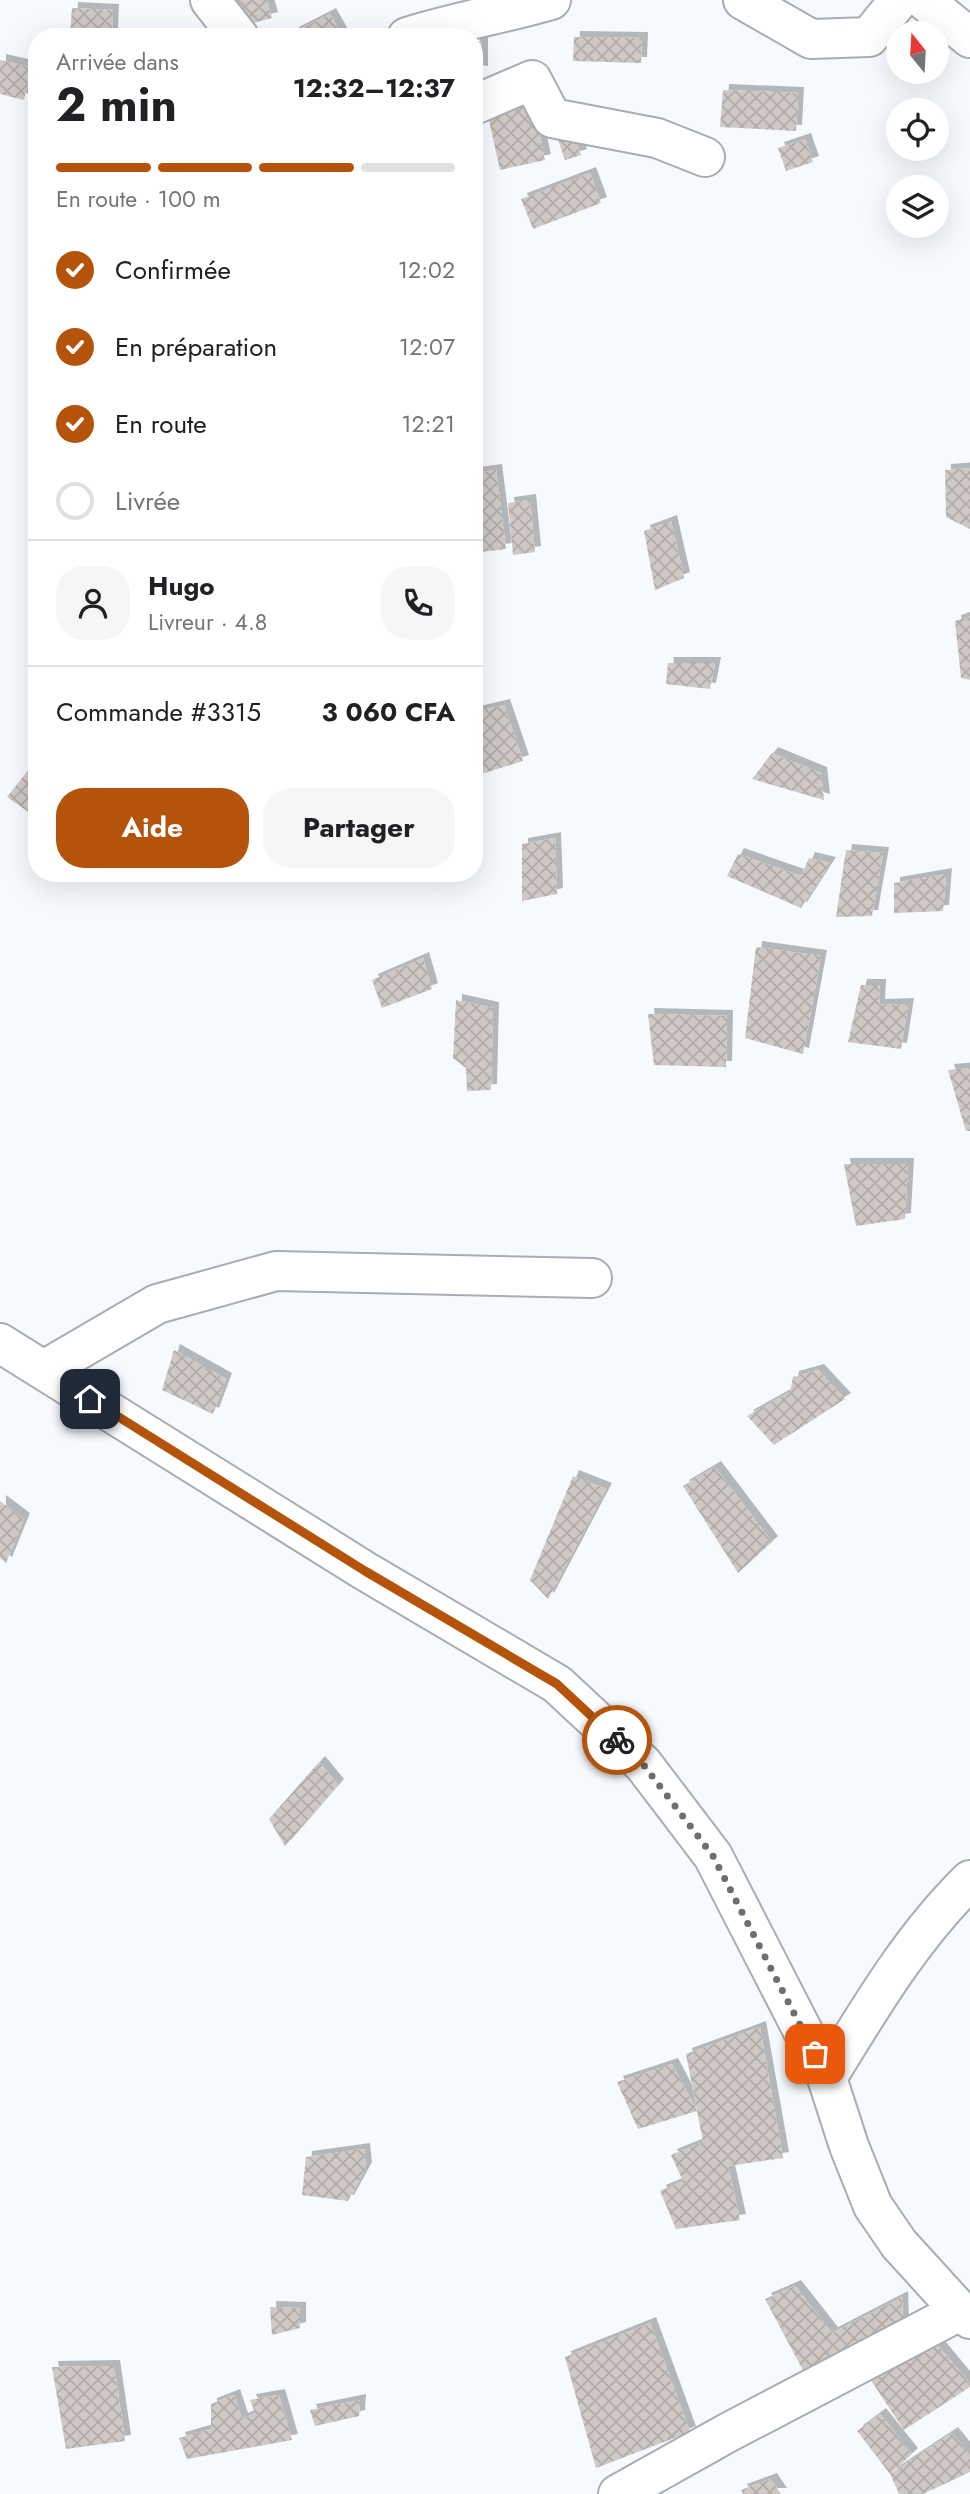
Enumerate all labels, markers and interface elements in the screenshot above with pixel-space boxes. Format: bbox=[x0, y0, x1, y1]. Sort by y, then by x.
north arrow bbox=[886, 21, 948, 84]
map controls bbox=[886, 21, 949, 238]
text: Arrivée dans bbox=[56, 45, 179, 79]
text: 12:32–12:37 bbox=[293, 69, 455, 107]
text: 2 min bbox=[56, 72, 177, 138]
button: locate bbox=[886, 98, 949, 161]
button: layers bbox=[886, 175, 949, 238]
text: En route · 100 m bbox=[56, 182, 221, 216]
icon: check bbox=[56, 251, 94, 289]
text: Confirmée bbox=[115, 251, 231, 289]
text: 12:02 bbox=[398, 253, 455, 287]
icon: check bbox=[56, 328, 94, 366]
text: En préparation bbox=[115, 328, 277, 366]
text: 12:07 bbox=[399, 330, 455, 364]
icon: check bbox=[56, 405, 94, 443]
text: En route bbox=[115, 405, 207, 443]
text: 12:21 bbox=[401, 407, 455, 441]
text: Livrée bbox=[115, 482, 180, 520]
button: person bbox=[56, 566, 130, 640]
button: phone bbox=[381, 566, 455, 640]
text: Hugo bbox=[148, 567, 215, 605]
text: Livreur · 4.8 bbox=[148, 605, 267, 639]
text: Commande #3315 bbox=[56, 693, 261, 731]
text: 3 060 CFA bbox=[322, 693, 455, 731]
button: Aide bbox=[56, 788, 249, 868]
button: Partager bbox=[263, 788, 455, 868]
pin bbox=[60, 1369, 120, 1429]
icon: home bbox=[71, 1380, 109, 1418]
courier bbox=[582, 1705, 652, 1775]
icon: bike bbox=[598, 1721, 636, 1759]
pin bbox=[785, 2024, 845, 2084]
icon: bag bbox=[796, 2035, 834, 2073]

